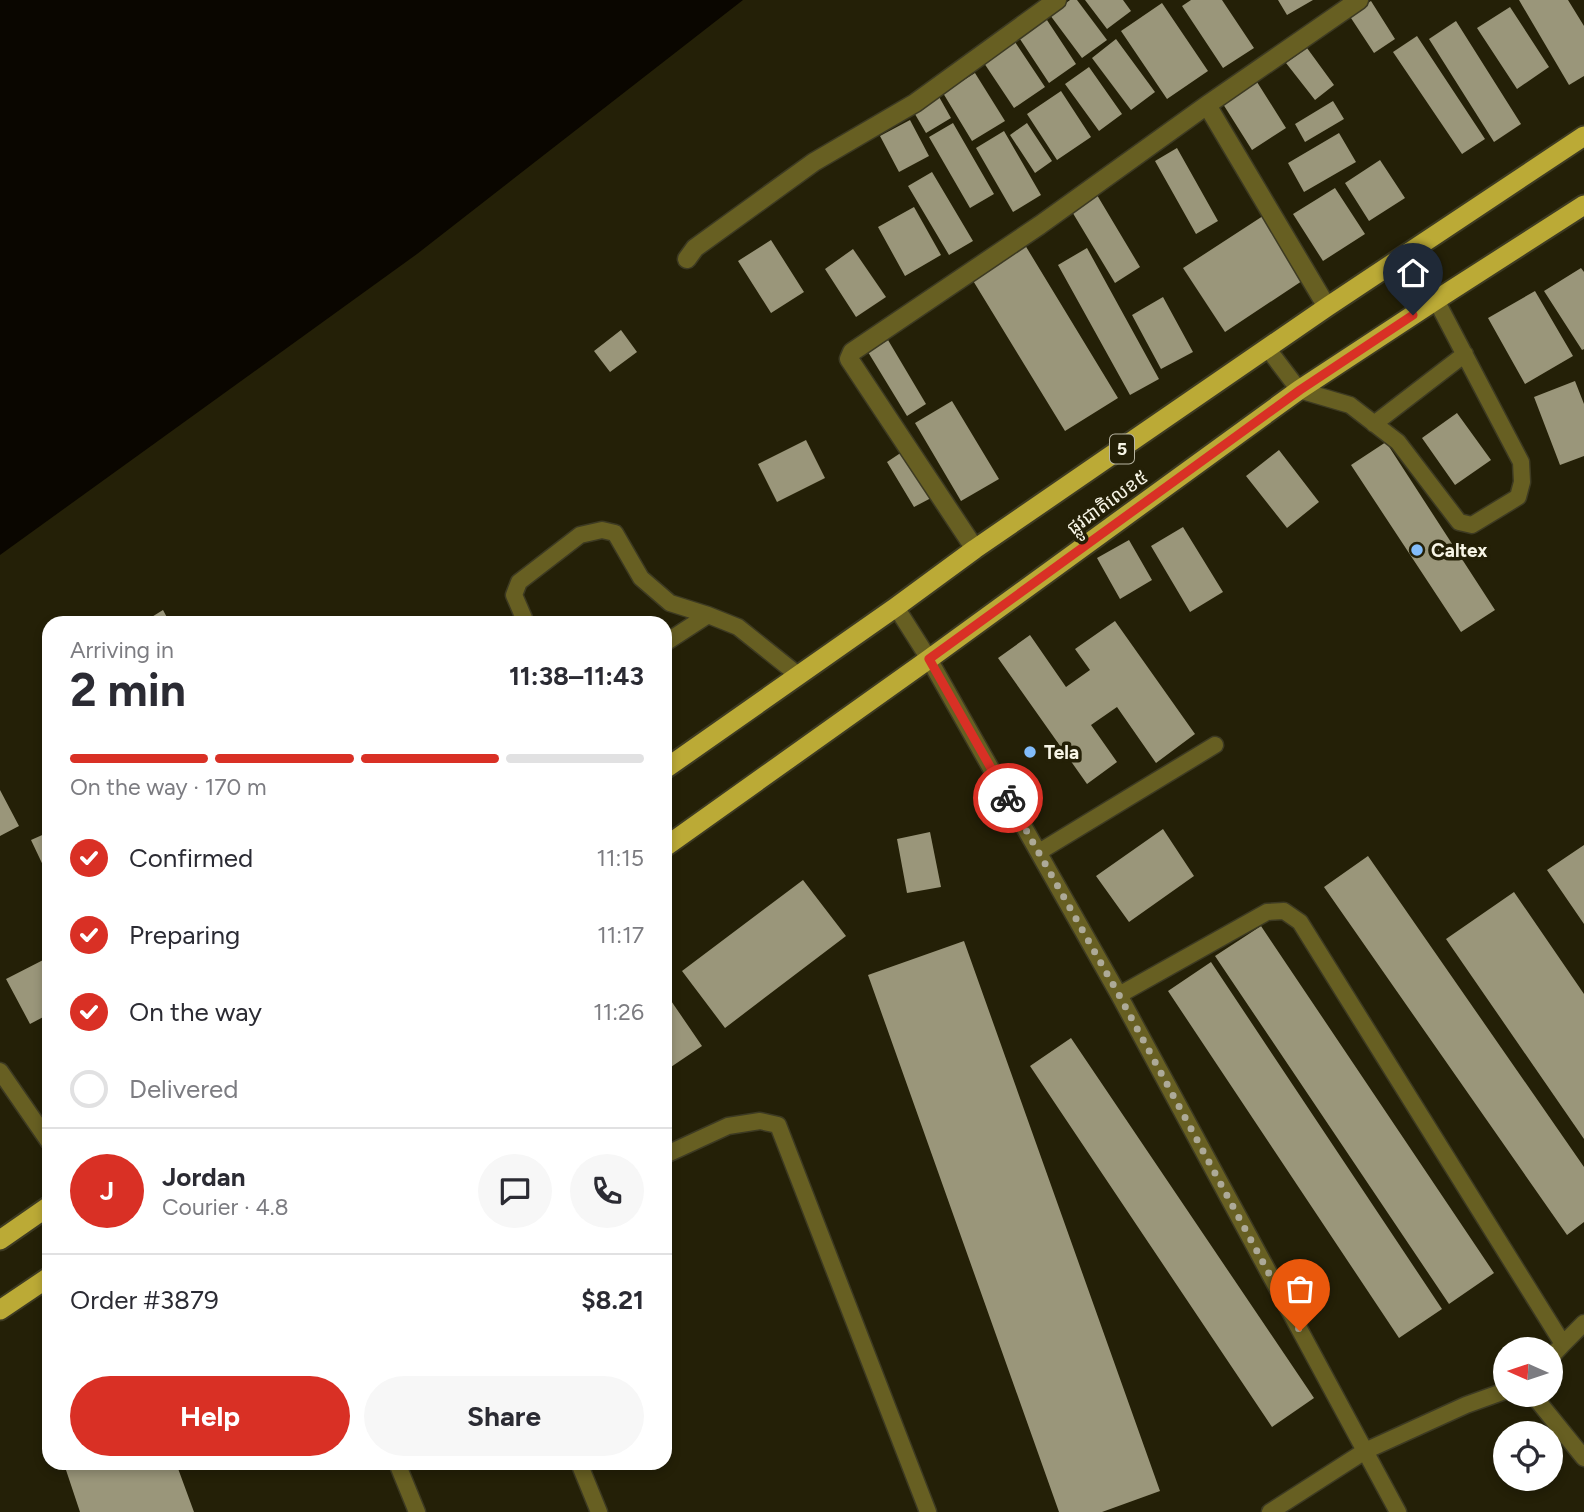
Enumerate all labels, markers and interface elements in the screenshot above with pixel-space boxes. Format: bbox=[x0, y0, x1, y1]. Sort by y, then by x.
pin bbox=[1383, 243, 1443, 315]
icon: home bbox=[1394, 254, 1432, 292]
road number: 5 bbox=[1110, 434, 1134, 463]
street label: ផ្លូវជាតិលេខ៥ bbox=[1062, 465, 1156, 544]
place label: Caltex bbox=[1431, 539, 1487, 562]
marker: Caltex bbox=[1409, 542, 1425, 558]
text: Arriving in bbox=[70, 636, 174, 664]
text: 11:38–11:43 bbox=[509, 660, 644, 692]
text: 2 min bbox=[70, 662, 186, 718]
place label: Tela bbox=[1044, 741, 1079, 764]
marker: Tela bbox=[1022, 744, 1038, 760]
courier bbox=[973, 763, 1043, 833]
text: On the way · 170 m bbox=[70, 773, 267, 801]
icon: bike bbox=[989, 779, 1027, 817]
icon: check bbox=[70, 839, 108, 877]
text: Confirmed bbox=[129, 842, 253, 874]
text: 11:15 bbox=[596, 844, 644, 872]
icon: check bbox=[70, 916, 108, 954]
text: Preparing bbox=[129, 919, 240, 951]
text: 11:17 bbox=[597, 921, 644, 949]
icon: check bbox=[70, 993, 108, 1031]
text: On the way bbox=[129, 996, 262, 1028]
text: 11:26 bbox=[593, 998, 644, 1026]
text: Delivered bbox=[129, 1073, 238, 1105]
button: chat bbox=[478, 1154, 552, 1228]
button: phone bbox=[570, 1154, 644, 1228]
text: Jordan bbox=[162, 1161, 245, 1193]
text: J bbox=[100, 1175, 114, 1207]
text: Courier · 4.8 bbox=[162, 1193, 289, 1221]
pin bbox=[1270, 1259, 1330, 1331]
icon: bag bbox=[1281, 1270, 1319, 1308]
text: Order #3879 bbox=[70, 1284, 219, 1316]
text: $8.21 bbox=[581, 1284, 644, 1316]
north arrow bbox=[1493, 1337, 1563, 1407]
map controls bbox=[1493, 1337, 1563, 1491]
button: Help bbox=[70, 1376, 350, 1456]
button: Share bbox=[364, 1376, 644, 1456]
button: locate bbox=[1493, 1421, 1563, 1491]

